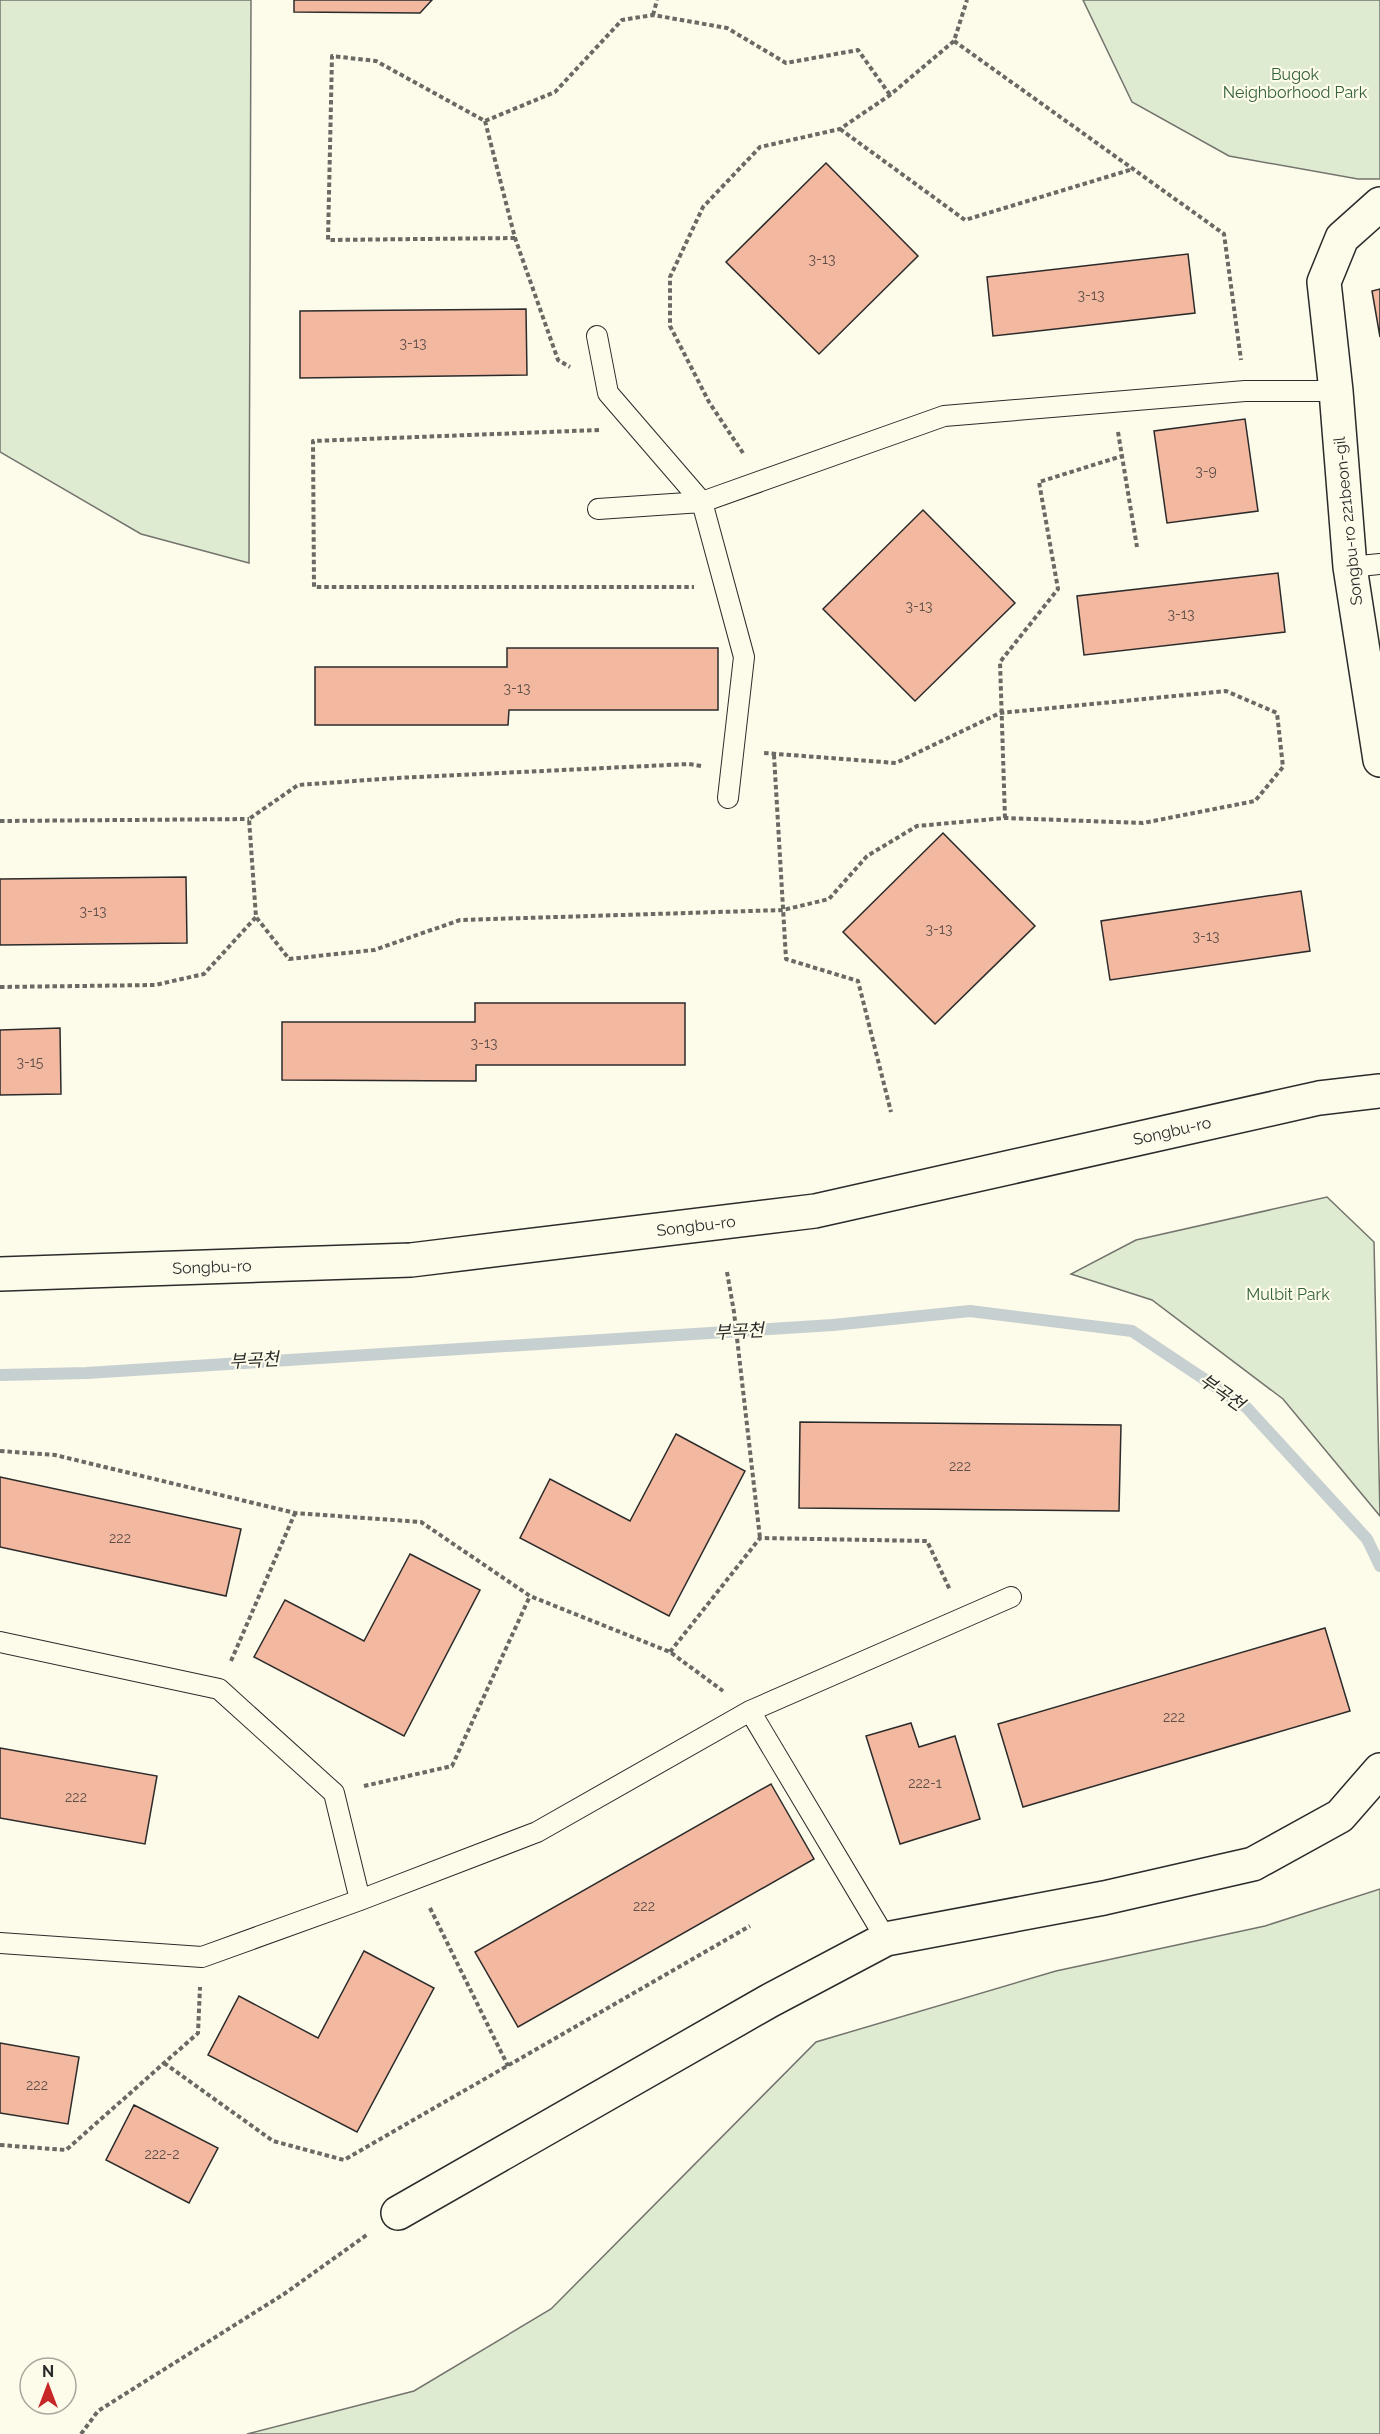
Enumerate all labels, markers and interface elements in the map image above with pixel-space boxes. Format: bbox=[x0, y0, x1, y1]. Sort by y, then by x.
park label: Bugok Neighborhood Park bbox=[1223, 65, 1368, 102]
house number: 3-13 bbox=[809, 251, 835, 267]
house number: 3-13 bbox=[1078, 287, 1104, 303]
house number: 3-13 bbox=[400, 335, 426, 351]
street label: Songbu-ro 221beon-gil bbox=[1330, 435, 1366, 606]
house number: 3-9 bbox=[1195, 463, 1217, 479]
house number: 3-13 bbox=[906, 598, 932, 614]
house number: 3-13 bbox=[1168, 606, 1194, 622]
house number: 3-13 bbox=[504, 680, 530, 696]
house number: 3-13 bbox=[80, 903, 106, 919]
house number: 3-13 bbox=[926, 921, 952, 937]
house number: 3-13 bbox=[1193, 928, 1219, 944]
house number: 3-13 bbox=[471, 1035, 497, 1051]
house number: 3-15 bbox=[17, 1054, 44, 1070]
street label: Songbu-ro bbox=[1131, 1113, 1213, 1149]
street label: Songbu-ro bbox=[655, 1212, 737, 1240]
street label: Songbu-ro bbox=[172, 1256, 252, 1278]
park label: Mulbit Park bbox=[1246, 1285, 1330, 1304]
water label: 부곡천 bbox=[714, 1319, 767, 1343]
water label: 부곡천 bbox=[229, 1348, 282, 1372]
water label: 부곡천 bbox=[1196, 1369, 1250, 1416]
house number: 222 bbox=[949, 1458, 971, 1474]
house number: 222 bbox=[109, 1530, 131, 1546]
house number: 222 bbox=[1163, 1709, 1185, 1725]
house number: 222-1 bbox=[908, 1775, 942, 1791]
house number: 222 bbox=[65, 1789, 87, 1805]
house number: 222 bbox=[633, 1898, 655, 1914]
house number: 222 bbox=[26, 2077, 48, 2093]
house number: 222-2 bbox=[144, 2146, 180, 2162]
north arrow bbox=[18, 2356, 78, 2416]
text: N bbox=[42, 2362, 54, 2381]

